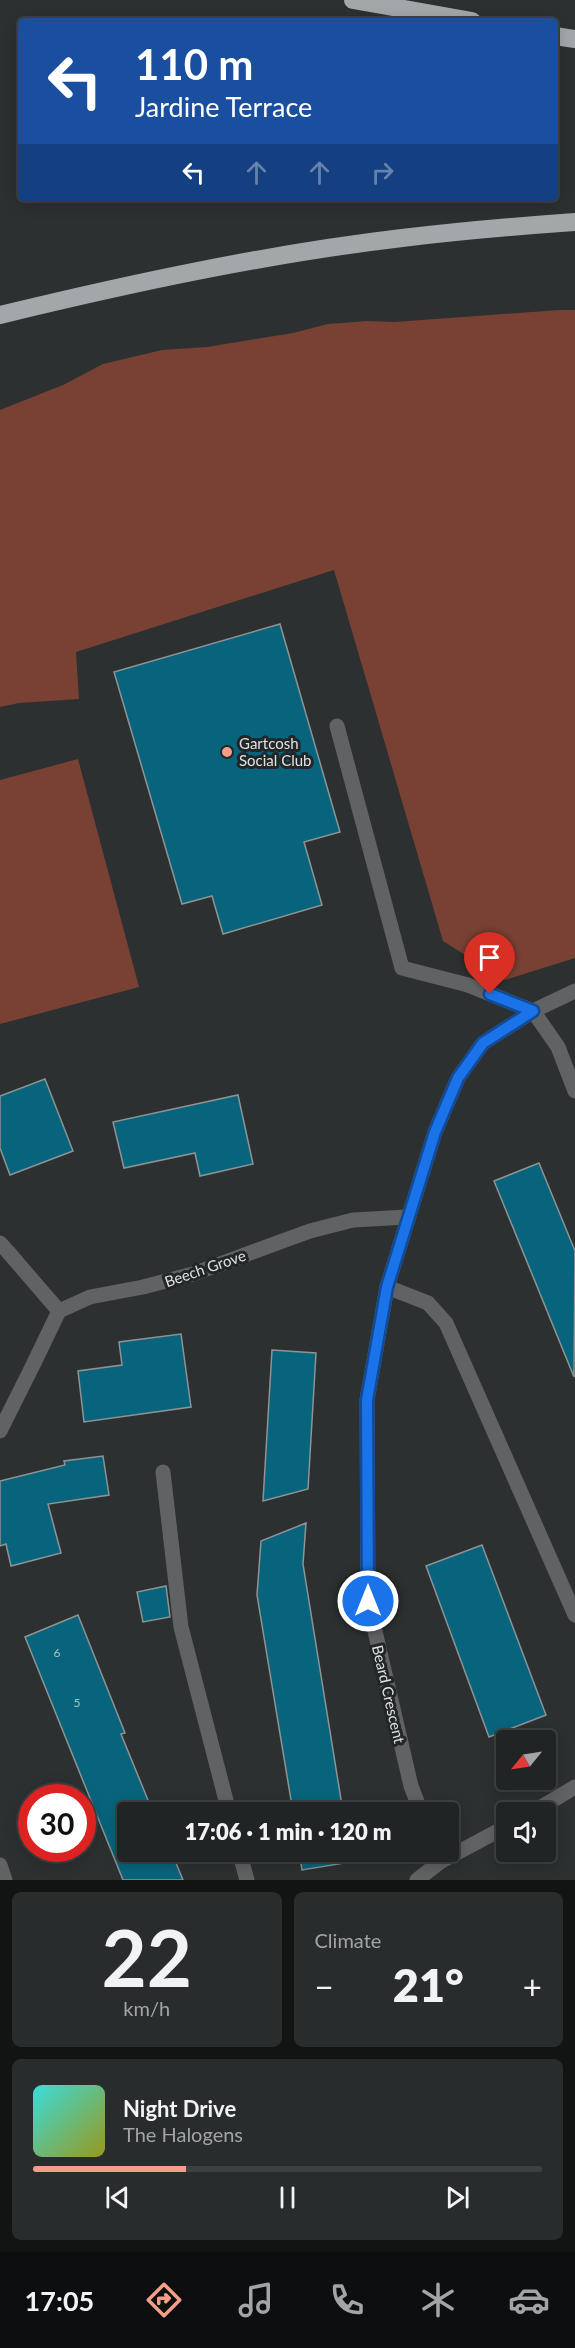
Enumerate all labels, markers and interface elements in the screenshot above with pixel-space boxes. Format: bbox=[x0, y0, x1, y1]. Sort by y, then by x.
text: 110 m bbox=[135, 39, 253, 89]
icon: left bbox=[36, 42, 114, 120]
text: Jardine Terrace bbox=[135, 90, 312, 123]
icon: left bbox=[177, 156, 210, 189]
icon: ahead bbox=[240, 156, 273, 189]
icon: ahead bbox=[303, 156, 336, 189]
icon: right bbox=[366, 156, 399, 189]
place label: Gartcosh Social Club bbox=[239, 734, 312, 769]
marker: Gartcosh Social Club bbox=[220, 745, 234, 759]
pin bbox=[464, 932, 515, 994]
icon: arrive bbox=[473, 941, 506, 974]
street label: Beech Grove bbox=[162, 1246, 248, 1290]
position arrow bbox=[336, 1569, 400, 1633]
street label: Beard Crescent bbox=[369, 1643, 409, 1746]
house number: 6 bbox=[54, 1645, 61, 1660]
house number: 5 bbox=[74, 1695, 81, 1710]
north arrow bbox=[496, 1730, 556, 1790]
map controls bbox=[496, 1730, 556, 1862]
speed limit sign: 30 bbox=[18, 1784, 96, 1862]
button: sound bbox=[496, 1802, 556, 1862]
text: 17:06 · 1 min · 120 m bbox=[185, 1818, 391, 1845]
text: 22 bbox=[102, 1910, 192, 2004]
text: Climate bbox=[315, 1928, 381, 1952]
text: 21° bbox=[393, 1958, 464, 2012]
text: − bbox=[315, 1966, 334, 2006]
text: + bbox=[523, 1966, 542, 2006]
text: km/h bbox=[123, 1996, 170, 2020]
text: Night Drive bbox=[123, 2095, 236, 2122]
text: The Halogens bbox=[123, 2122, 243, 2146]
icon: previous bbox=[101, 2181, 134, 2214]
icon: pause bbox=[271, 2181, 304, 2214]
icon: next bbox=[441, 2181, 474, 2214]
icon: directions bbox=[143, 2279, 185, 2321]
icon: music bbox=[235, 2279, 277, 2321]
icon: phone bbox=[326, 2279, 368, 2321]
icon: climate bbox=[417, 2279, 459, 2321]
icon: car bbox=[508, 2279, 550, 2321]
text: 17:05 bbox=[25, 2284, 94, 2317]

